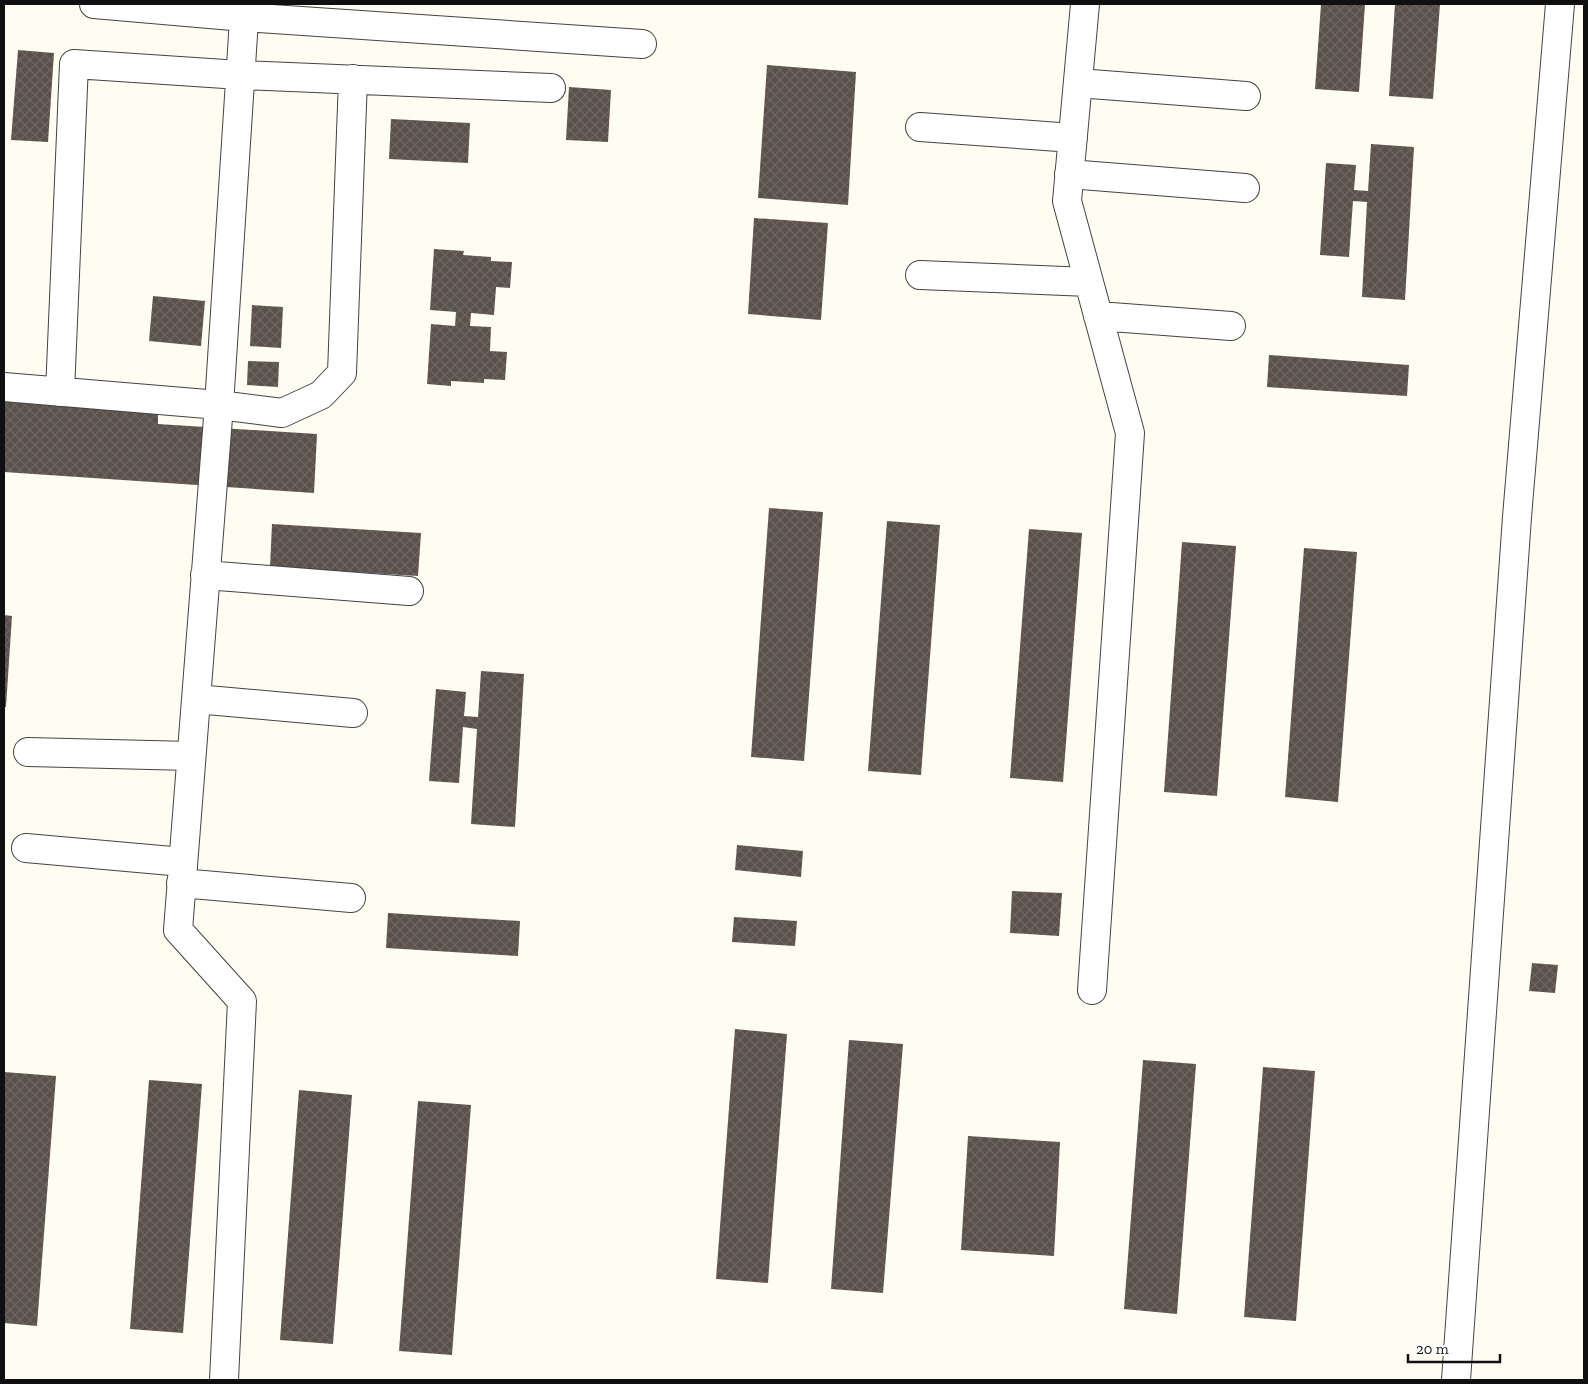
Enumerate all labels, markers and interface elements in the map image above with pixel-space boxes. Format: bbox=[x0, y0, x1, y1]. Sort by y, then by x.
scale bar bbox=[1408, 1332, 1500, 1364]
text: 20 m bbox=[1416, 1340, 1449, 1358]

